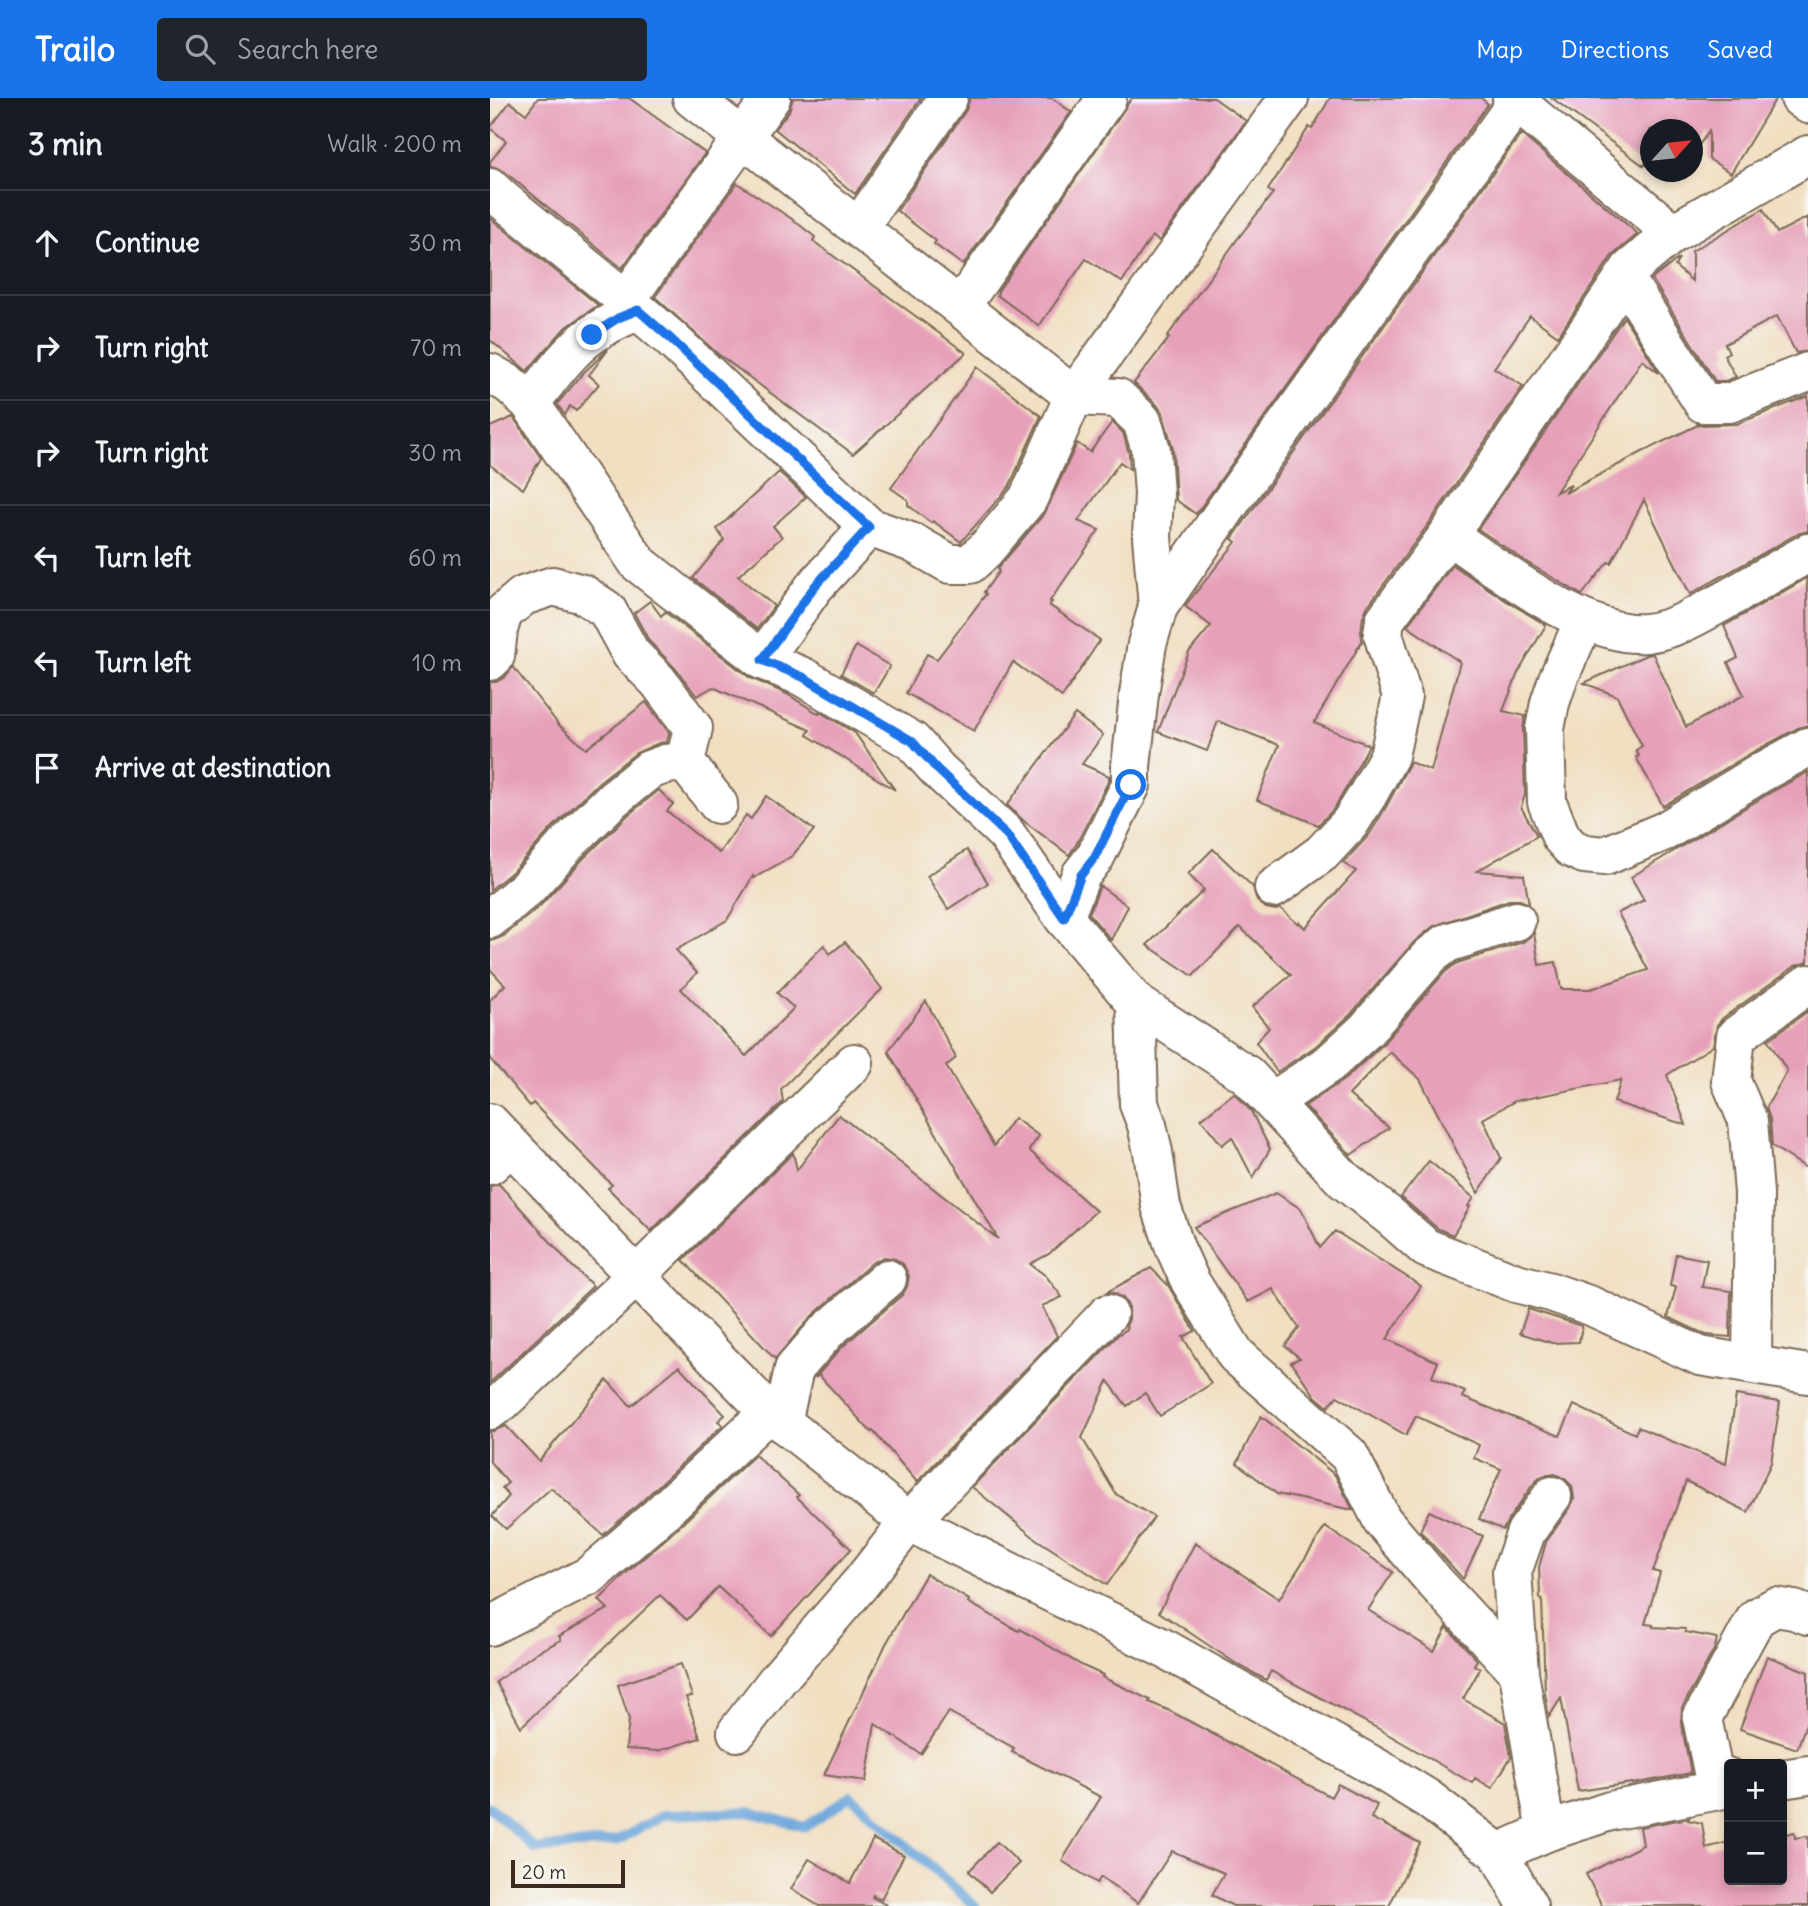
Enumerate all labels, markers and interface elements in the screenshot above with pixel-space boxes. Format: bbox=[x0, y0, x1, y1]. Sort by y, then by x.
search box bbox=[157, 18, 647, 81]
text: Trailo bbox=[35, 28, 115, 70]
icon: search bbox=[181, 30, 219, 68]
text: Search here bbox=[237, 33, 378, 66]
text: Map bbox=[1476, 34, 1523, 64]
text: Directions bbox=[1561, 34, 1669, 64]
text: Saved bbox=[1707, 34, 1773, 64]
north arrow bbox=[1640, 119, 1703, 182]
text: 3 min bbox=[28, 125, 103, 163]
text: Walk · 200 m bbox=[327, 129, 462, 158]
icon: ahead bbox=[28, 224, 66, 262]
text: Continue bbox=[95, 226, 200, 259]
text: 30 m bbox=[408, 228, 462, 257]
route end bbox=[576, 319, 607, 350]
icon: right bbox=[28, 329, 66, 367]
text: Turn right bbox=[95, 331, 208, 364]
text: 70 m bbox=[410, 333, 462, 362]
icon: right bbox=[28, 434, 66, 472]
text: Turn right bbox=[95, 436, 208, 469]
text: 30 m bbox=[408, 438, 462, 467]
icon: left bbox=[28, 539, 66, 577]
text: Turn left bbox=[95, 541, 191, 574]
text: 60 m bbox=[408, 543, 462, 572]
icon: left bbox=[28, 644, 66, 682]
text: Turn left bbox=[95, 646, 191, 679]
text: 10 m bbox=[412, 648, 462, 677]
icon: arrive bbox=[28, 749, 66, 787]
text: Arrive at destination bbox=[95, 751, 331, 784]
route start bbox=[1115, 769, 1146, 800]
map controls bbox=[1724, 1759, 1787, 1885]
button: + bbox=[1724, 1759, 1787, 1822]
button: − bbox=[1724, 1822, 1787, 1885]
scale bar bbox=[511, 1857, 625, 1889]
text: 20 m bbox=[522, 1860, 566, 1884]

